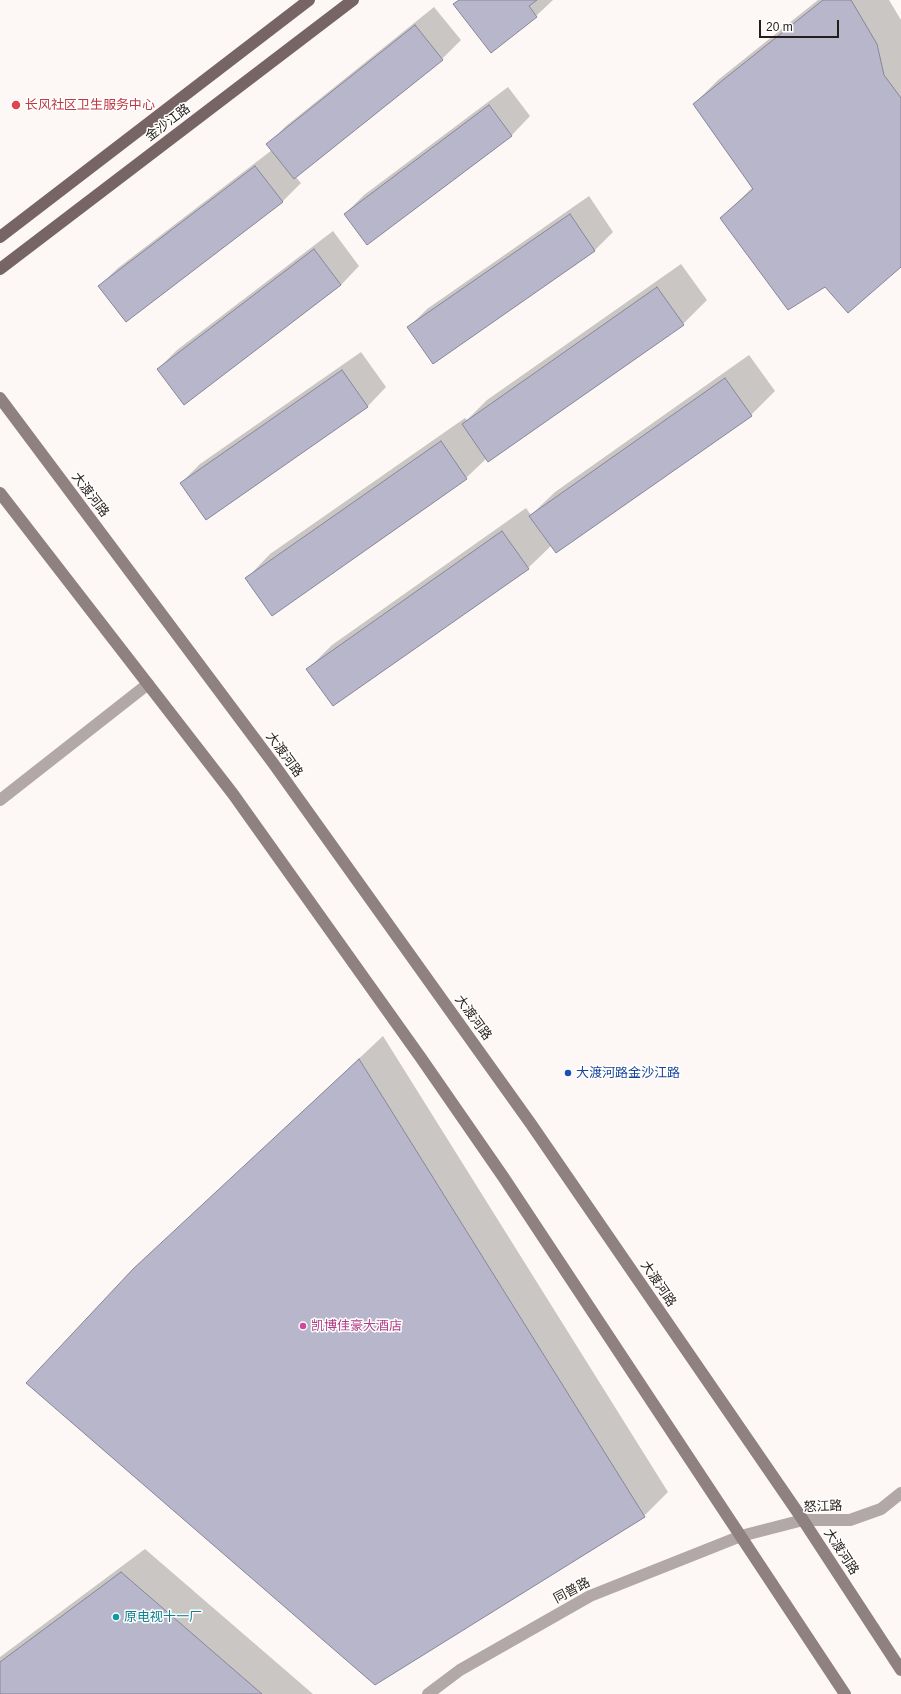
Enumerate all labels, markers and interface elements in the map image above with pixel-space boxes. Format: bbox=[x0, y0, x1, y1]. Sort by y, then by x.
scale bar bbox=[761, 12, 841, 38]
text: 20 m bbox=[766, 20, 793, 34]
place label: 长风社区卫生服务中心 bbox=[25, 97, 155, 113]
marker: 长风社区卫生服务中心 bbox=[10, 99, 22, 111]
street label: 金沙江路 bbox=[143, 101, 193, 145]
street label: 大渡河路 bbox=[68, 470, 112, 520]
street label: 大渡河路 bbox=[262, 729, 306, 781]
street label: 大渡河路 bbox=[451, 992, 495, 1044]
place label: 大渡河路金沙江路 bbox=[576, 1065, 680, 1081]
marker: 大渡河路金沙江路 bbox=[563, 1068, 573, 1078]
street label: 大渡河路 bbox=[637, 1258, 679, 1310]
place label: 凯博佳豪大酒店 bbox=[311, 1318, 402, 1334]
marker: 凯博佳豪大酒店 bbox=[298, 1321, 308, 1331]
street label: 怒江路 bbox=[803, 1499, 843, 1515]
street label: 大渡河路 bbox=[820, 1526, 862, 1578]
street label: 同普路 bbox=[551, 1575, 593, 1607]
place label: 原电视十一厂 bbox=[124, 1609, 202, 1625]
marker: 原电视十一厂 bbox=[111, 1612, 121, 1622]

